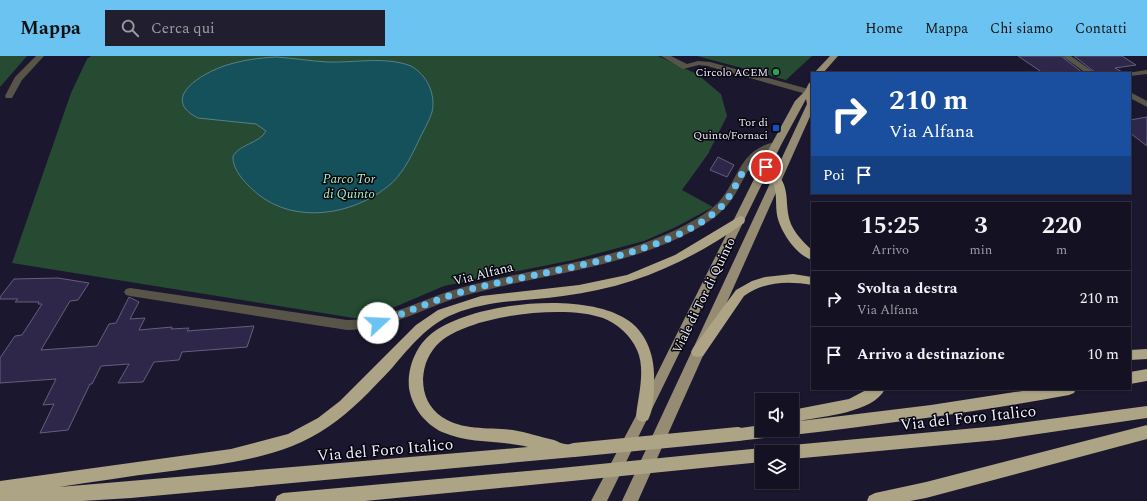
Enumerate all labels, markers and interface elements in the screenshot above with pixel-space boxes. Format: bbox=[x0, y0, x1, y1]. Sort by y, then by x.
search box bbox=[105, 10, 385, 46]
text: Mappa bbox=[20, 14, 81, 43]
icon: search bbox=[119, 17, 141, 39]
text: Cerca qui bbox=[151, 17, 215, 40]
text: Home bbox=[865, 18, 903, 39]
text: Mappa bbox=[925, 18, 968, 39]
text: Chi siamo bbox=[990, 18, 1053, 39]
text: Contatti bbox=[1075, 18, 1127, 39]
place label: Circolo ACEM bbox=[695, 64, 768, 81]
marker: Circolo ACEM bbox=[771, 67, 781, 77]
text: 210 m bbox=[889, 79, 968, 122]
icon: right bbox=[823, 88, 875, 140]
place label: Tor di Quinto/Fornaci bbox=[693, 114, 768, 144]
text: Via Alfana bbox=[889, 118, 974, 145]
marker: Tor di Quinto/Fornaci bbox=[771, 123, 781, 133]
pin bbox=[749, 150, 783, 184]
icon: arrive bbox=[755, 156, 777, 178]
text: Poi bbox=[823, 164, 845, 187]
icon: arrive bbox=[853, 164, 875, 186]
park label: Parco Tor di Quinto bbox=[323, 169, 376, 204]
text: 15:25 bbox=[860, 208, 920, 244]
text: 3 bbox=[974, 208, 988, 244]
text: 220 bbox=[1041, 208, 1082, 244]
street label: Viale di Tor di Quinto bbox=[667, 234, 741, 357]
text: Arrivo bbox=[872, 240, 909, 260]
text: min bbox=[970, 240, 992, 260]
text: m bbox=[1056, 240, 1067, 260]
street label: Via Alfana bbox=[451, 257, 516, 291]
text: Svolta a destra bbox=[857, 277, 958, 300]
text: 210 m bbox=[1080, 287, 1119, 310]
icon: right bbox=[823, 288, 845, 310]
text: Via Alfana bbox=[857, 300, 918, 320]
position arrow bbox=[357, 302, 399, 344]
text: Arrivo a destinazione bbox=[857, 343, 1005, 366]
text: 10 m bbox=[1087, 343, 1119, 366]
icon: arrive bbox=[823, 344, 845, 366]
map controls bbox=[755, 393, 799, 489]
button: sound bbox=[755, 393, 799, 437]
street label: Via del Foro Italico bbox=[899, 399, 1037, 437]
street label: Via del Foro Italico bbox=[316, 432, 454, 468]
button: layers bbox=[755, 445, 799, 489]

